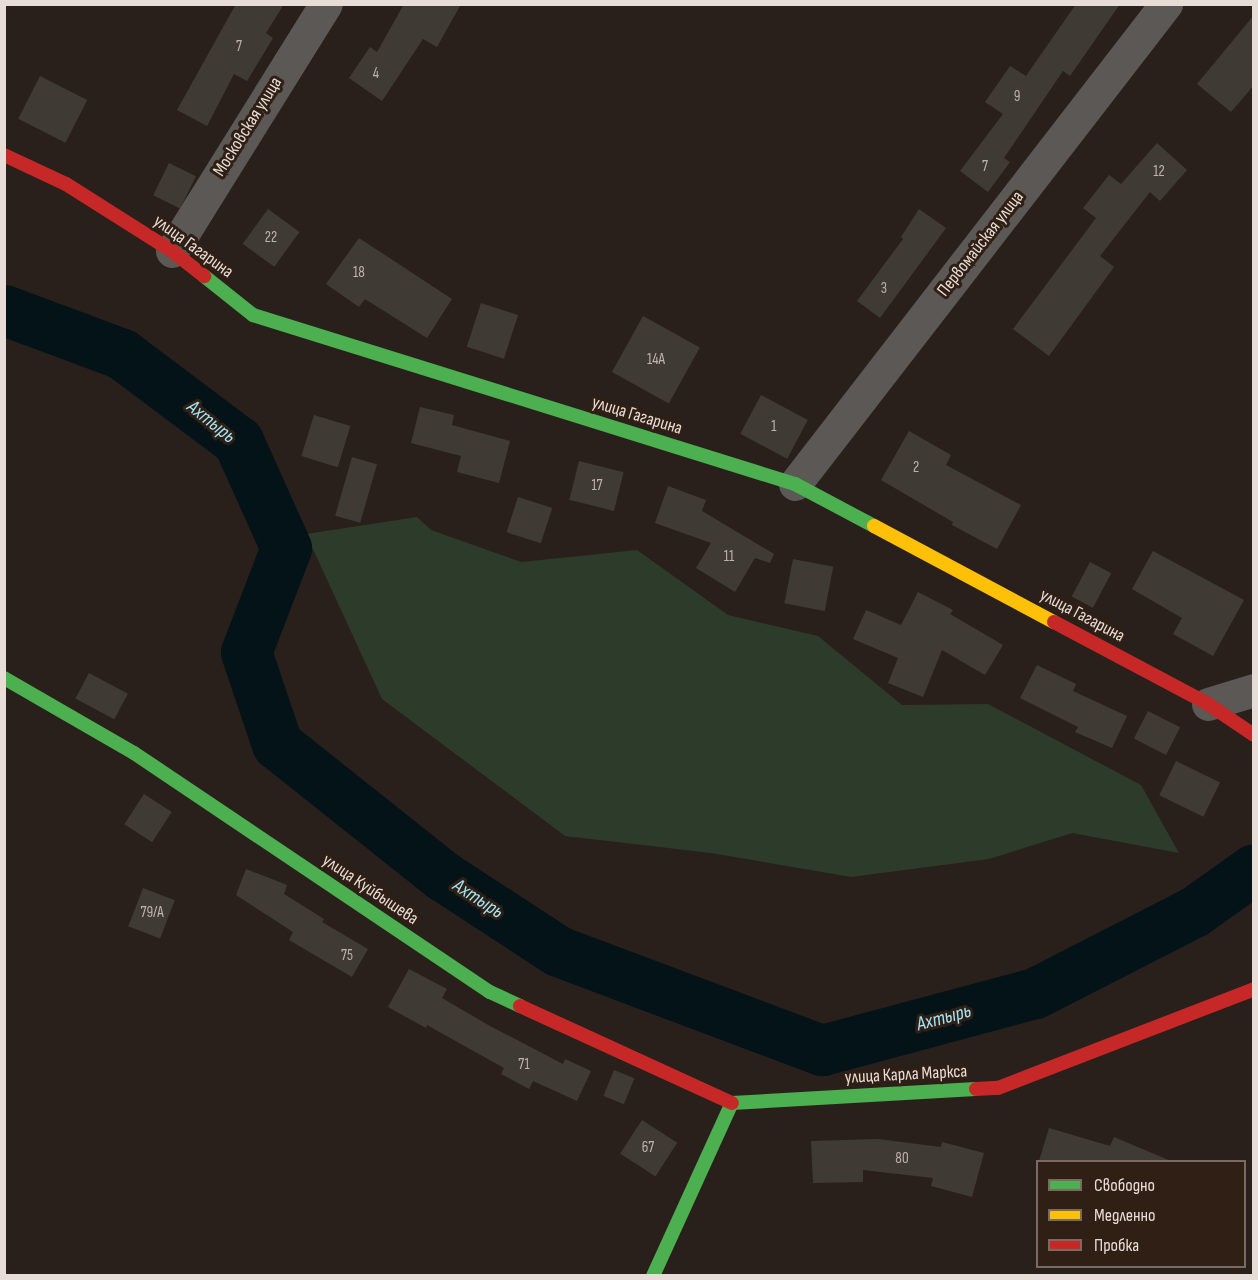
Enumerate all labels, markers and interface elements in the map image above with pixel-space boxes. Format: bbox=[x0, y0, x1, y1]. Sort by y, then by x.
house number: 7 bbox=[236, 38, 242, 56]
house number: 4 bbox=[373, 65, 379, 83]
street label: Московская улица bbox=[209, 73, 287, 181]
house number: 9 bbox=[1014, 88, 1020, 106]
house number: 7 bbox=[982, 158, 988, 176]
house number: 12 bbox=[1153, 163, 1165, 181]
street label: Первомайская улица bbox=[933, 187, 1029, 301]
street label: улица Гагарина bbox=[149, 211, 237, 283]
house number: 22 bbox=[265, 229, 277, 247]
house number: 18 bbox=[353, 264, 365, 282]
house number: 3 bbox=[881, 280, 887, 298]
house number: 14А bbox=[647, 351, 665, 369]
street label: улица Гагарина bbox=[589, 392, 685, 440]
water label: Ахтырь bbox=[182, 395, 240, 449]
house number: 1 bbox=[771, 418, 777, 436]
house number: 2 bbox=[913, 459, 919, 477]
house number: 17 bbox=[591, 477, 603, 495]
house number: 11 bbox=[724, 548, 734, 566]
street label: улица Гагарина bbox=[1036, 585, 1128, 647]
street label: улица Куйбышева bbox=[318, 850, 422, 930]
water label: Ахтырь bbox=[448, 874, 508, 924]
house number: 79/А bbox=[140, 904, 164, 922]
house number: 75 bbox=[341, 947, 353, 965]
water label: Ахтырь bbox=[914, 999, 974, 1037]
house number: 71 bbox=[518, 1056, 530, 1074]
street label: улица Карла Маркса bbox=[844, 1061, 968, 1089]
house number: 67 bbox=[642, 1139, 654, 1157]
house number: 80 bbox=[895, 1150, 909, 1168]
legend bbox=[1036, 1160, 1246, 1268]
text: Свободно bbox=[1094, 1175, 1155, 1196]
text: Медленно bbox=[1094, 1205, 1156, 1226]
text: Пробка bbox=[1094, 1235, 1139, 1256]

